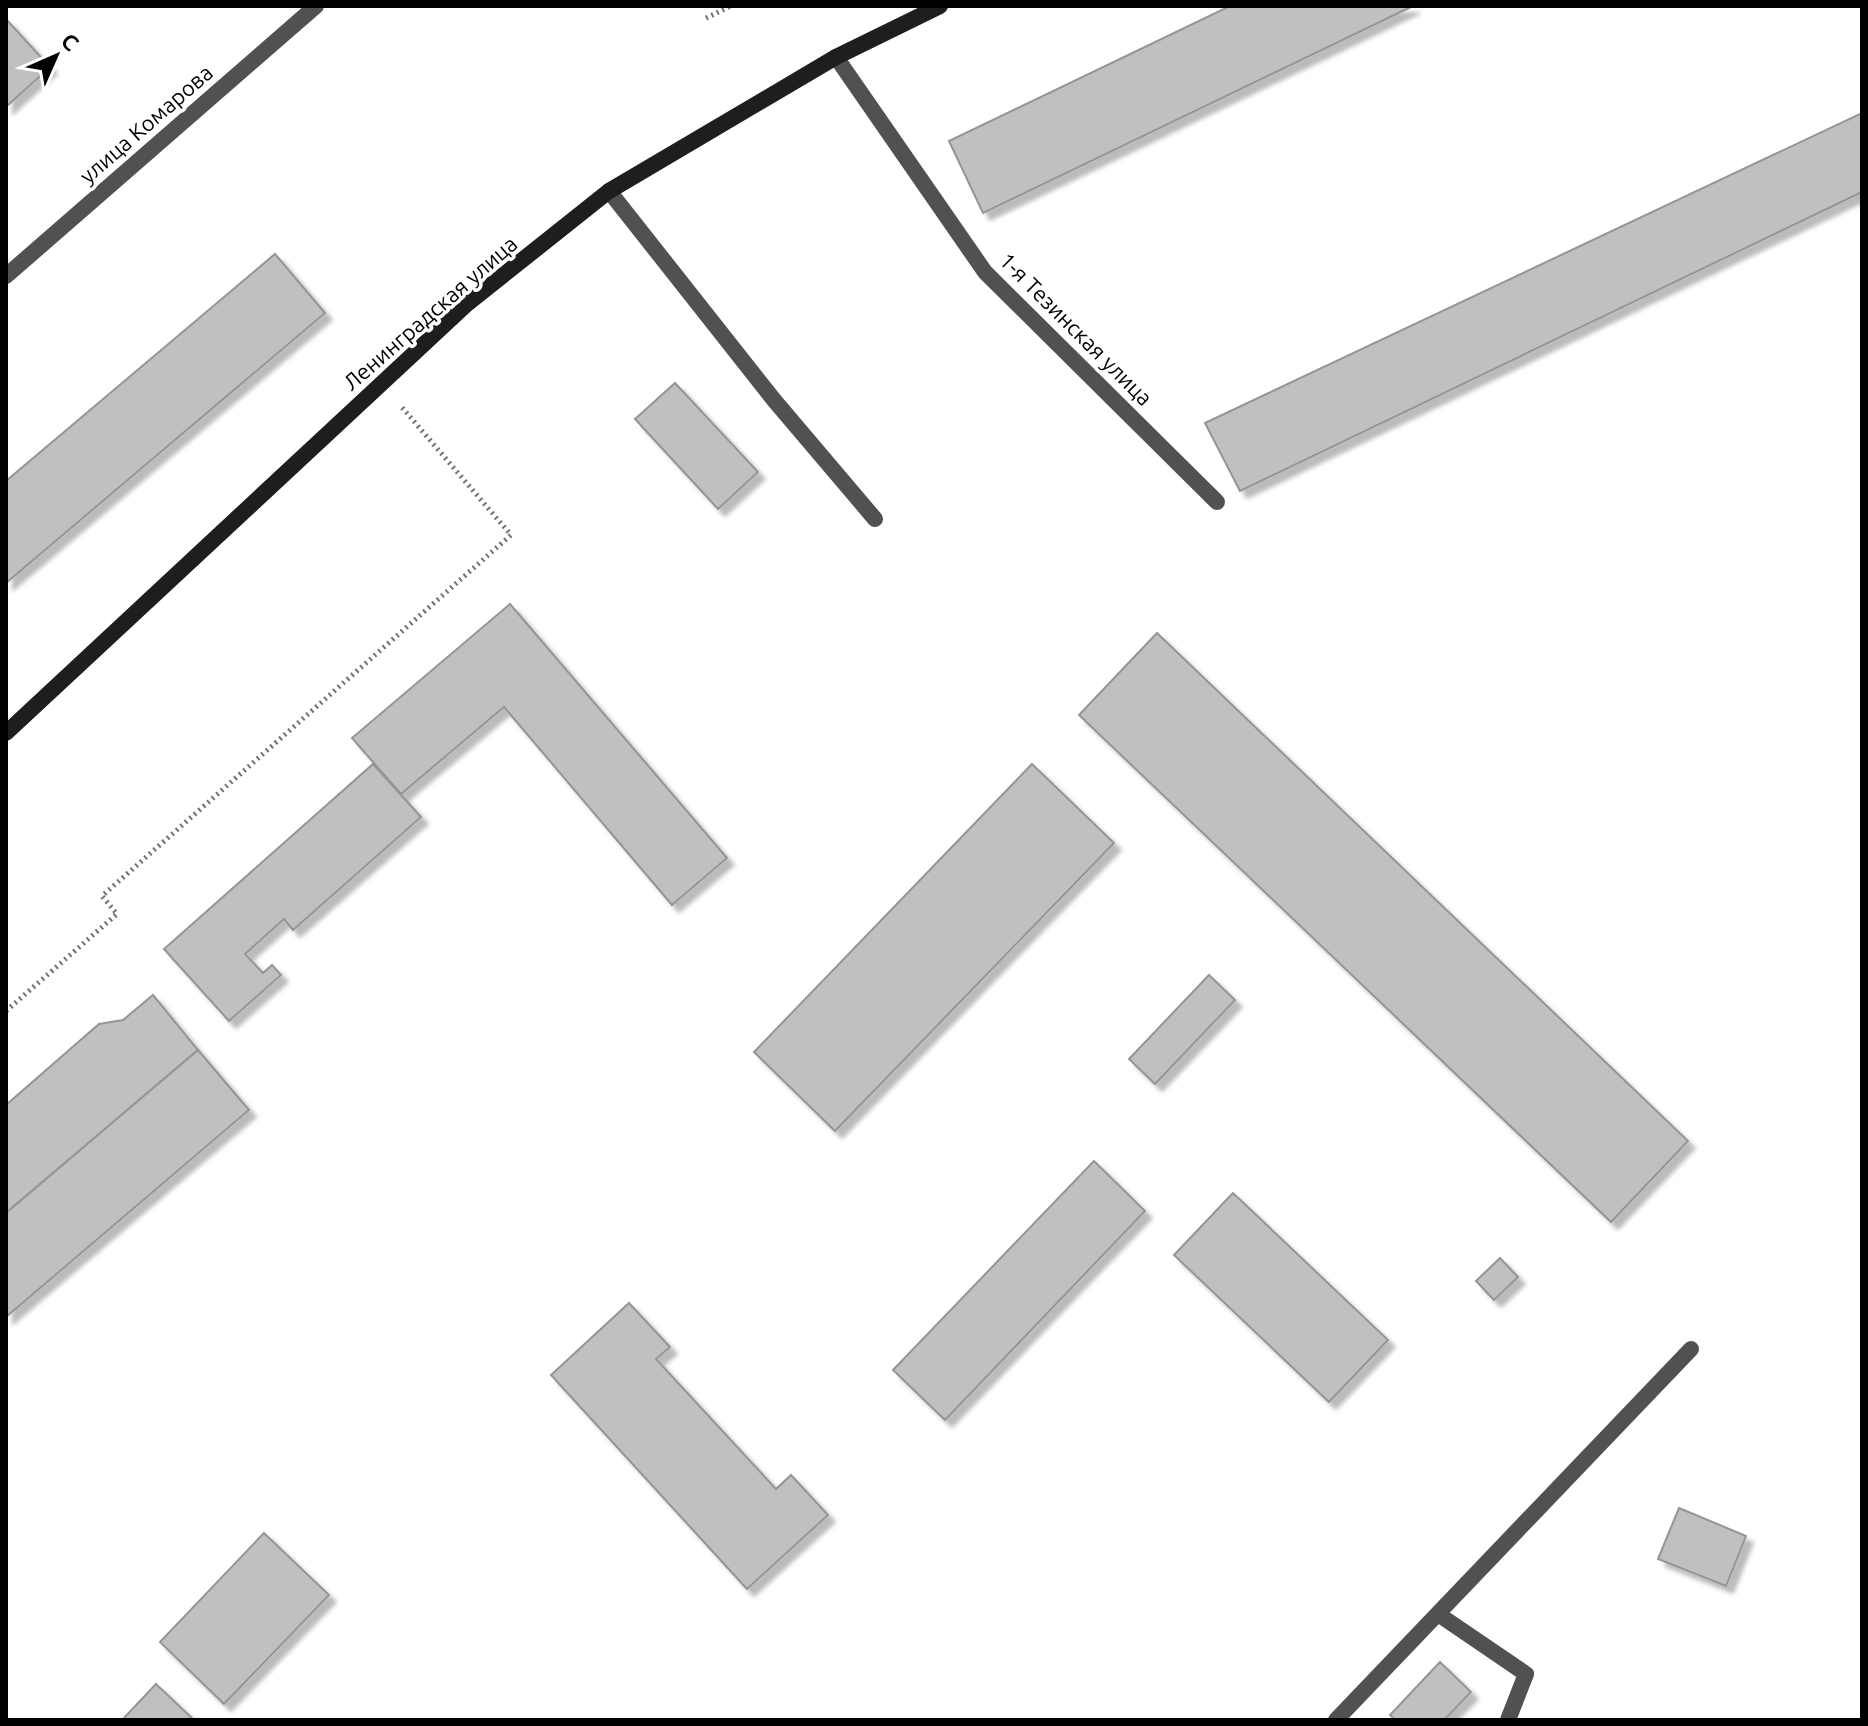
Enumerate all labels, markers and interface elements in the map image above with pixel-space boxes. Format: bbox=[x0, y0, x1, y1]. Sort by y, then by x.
north arrow bbox=[16, 16, 96, 96]
text: С bbox=[57, 28, 84, 55]
street label: улица Комарова bbox=[74, 59, 217, 188]
street label: Ленинградская улица bbox=[338, 230, 522, 395]
street label: 1-я Тезинская улица bbox=[995, 247, 1158, 410]

